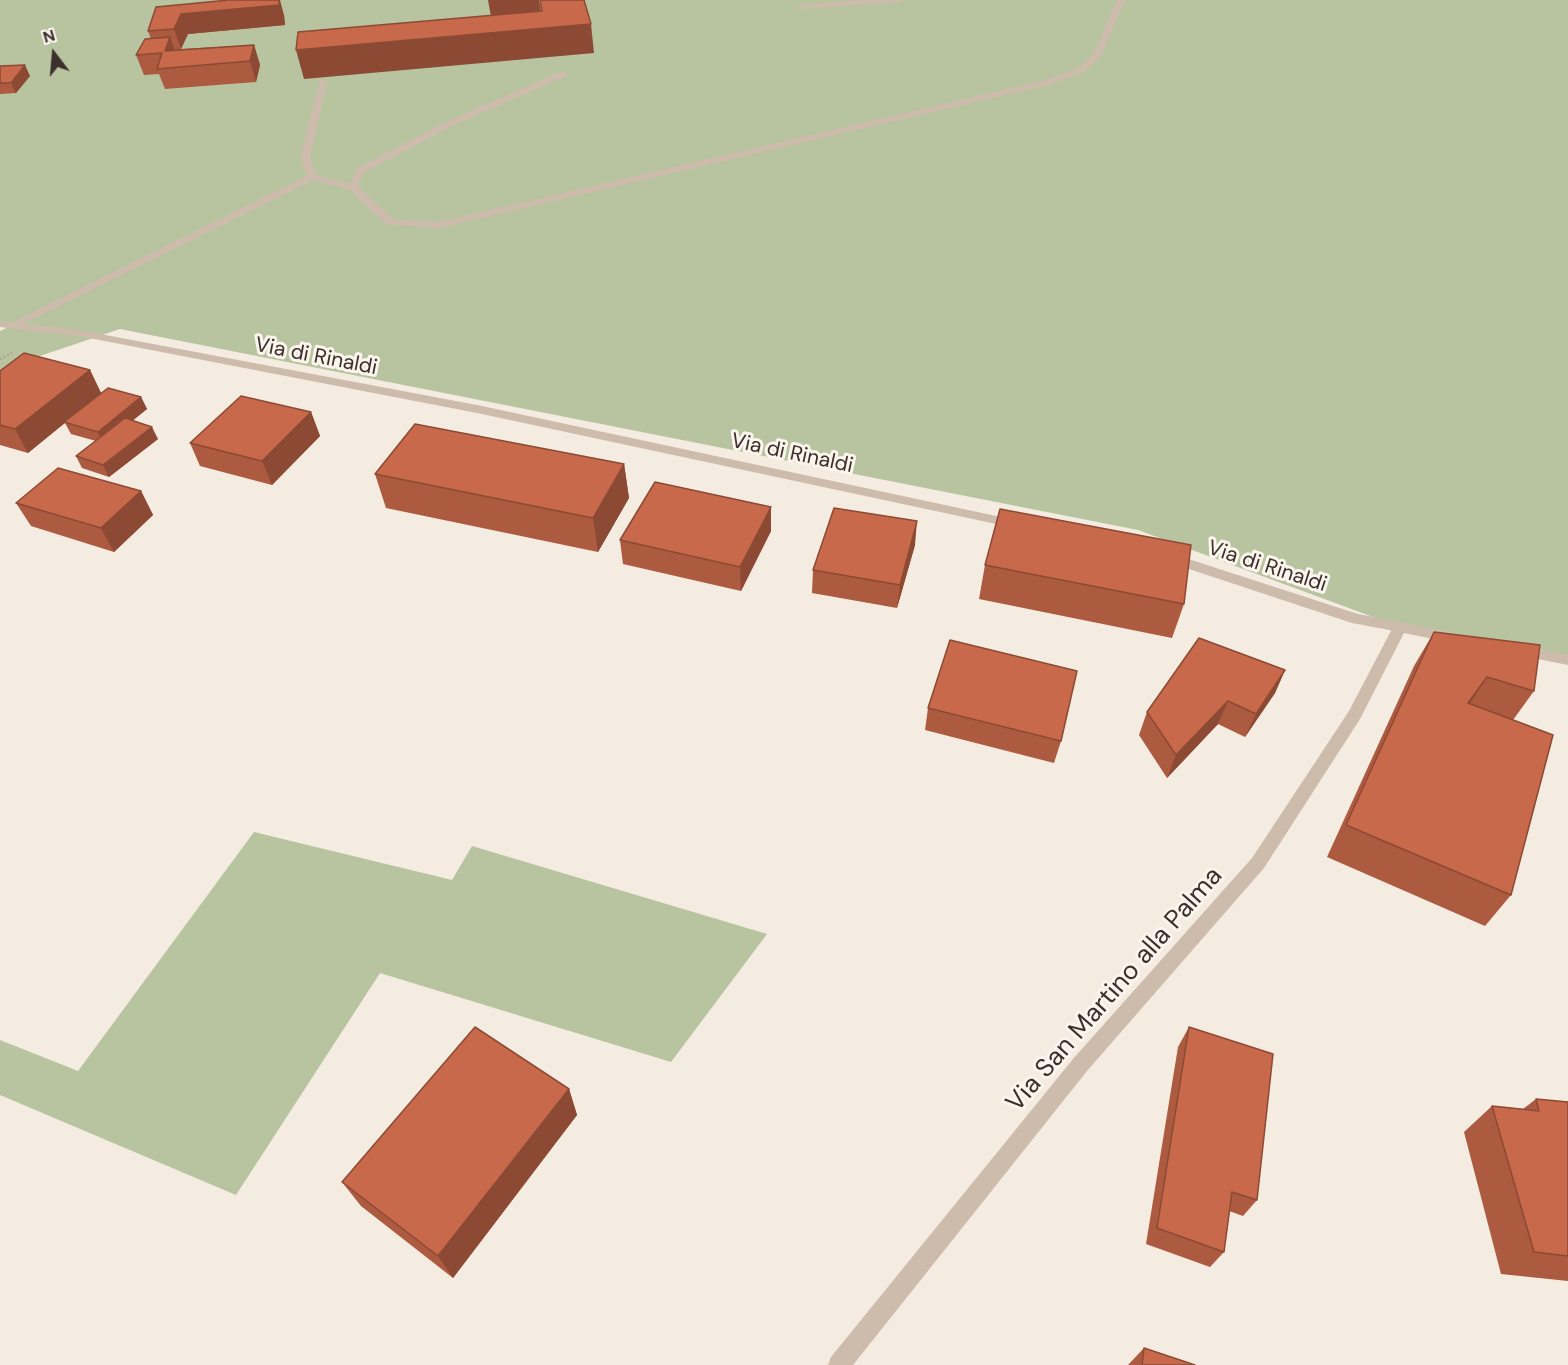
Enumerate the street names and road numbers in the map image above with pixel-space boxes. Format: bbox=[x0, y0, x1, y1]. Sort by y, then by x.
street label: Via di Rinaldi bbox=[253, 333, 379, 381]
street label: Via di Rinaldi bbox=[729, 429, 855, 479]
street label: Via di Rinaldi bbox=[1204, 536, 1330, 598]
street label: Via San Martino alla Palma bbox=[1000, 861, 1230, 1119]

